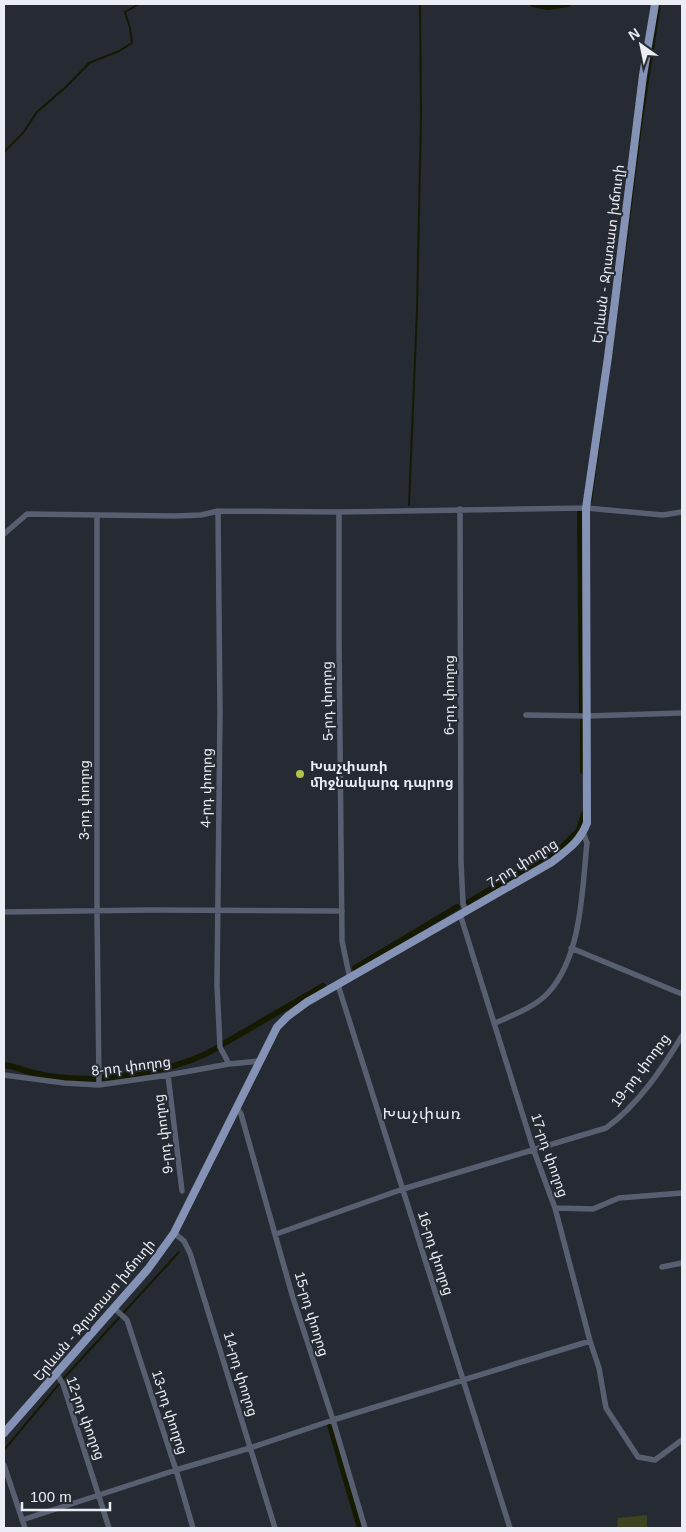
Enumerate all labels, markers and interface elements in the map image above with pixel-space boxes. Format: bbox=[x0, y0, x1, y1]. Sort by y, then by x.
north arrow bbox=[616, 20, 666, 70]
text: N bbox=[625, 25, 643, 44]
street label: Երևան - Ջրառատ խճուղի bbox=[589, 164, 627, 344]
street label: 6-րդ փողոց bbox=[441, 655, 457, 735]
street label: 5-րդ փողոց bbox=[318, 661, 336, 741]
street label: 4-րդ փողոց bbox=[197, 748, 215, 828]
place label: Խաչփառի միջնակարգ դպրոց bbox=[310, 758, 454, 790]
street label: 3-րդ փողոց bbox=[76, 760, 92, 840]
marker: Խաչփառի միջնակարգ դպրոց bbox=[294, 768, 306, 780]
street label: 7-րդ փողոց bbox=[484, 835, 560, 891]
street label: 19-րդ փողոց bbox=[607, 1030, 673, 1110]
street label: 8-րդ փողոց bbox=[90, 1053, 172, 1079]
street label: 9-րդ փողոց bbox=[150, 1093, 176, 1175]
district label: Խաչփառ bbox=[382, 1105, 462, 1123]
street label: 17-րդ փողոց bbox=[528, 1111, 572, 1199]
street label: 16-րդ փողոց bbox=[415, 1209, 457, 1297]
street label: Երևան - Ջրառատ խճուղի bbox=[30, 1236, 158, 1384]
street label: 15-րդ փողոց bbox=[292, 1270, 332, 1358]
street label: 14-րդ փողոց bbox=[221, 1330, 261, 1418]
street label: 13-րդ փողոց bbox=[149, 1368, 191, 1456]
street label: 12-րդ փողոց bbox=[63, 1374, 109, 1462]
scale bar bbox=[22, 1480, 110, 1512]
text: 100 m bbox=[30, 1488, 72, 1505]

